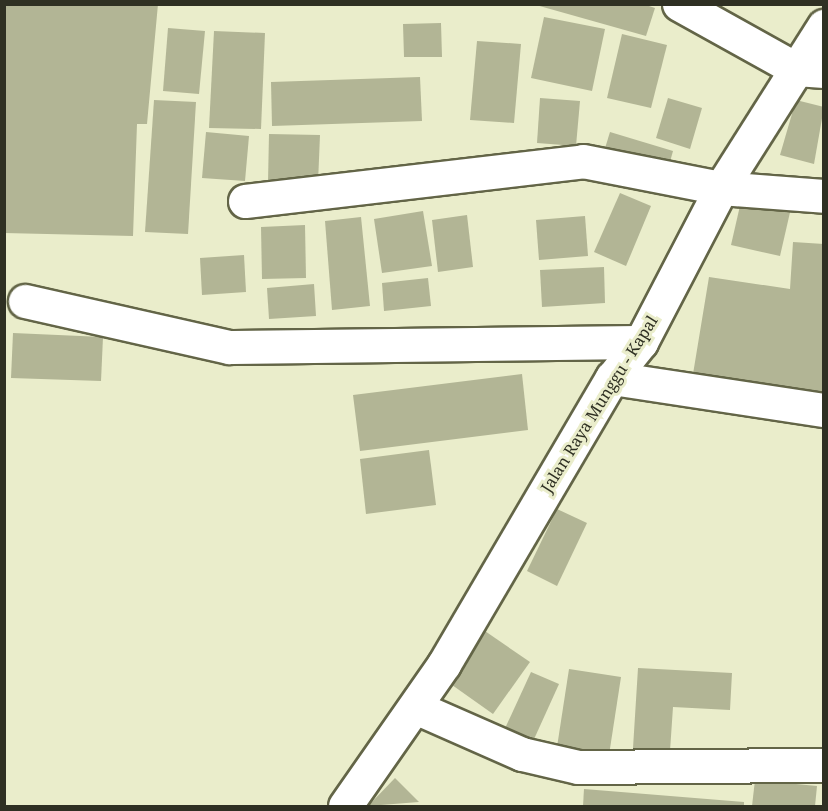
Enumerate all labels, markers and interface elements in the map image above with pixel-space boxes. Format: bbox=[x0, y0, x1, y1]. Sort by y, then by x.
street label: Jalan Raya Munggu - Kapal bbox=[537, 312, 661, 496]

